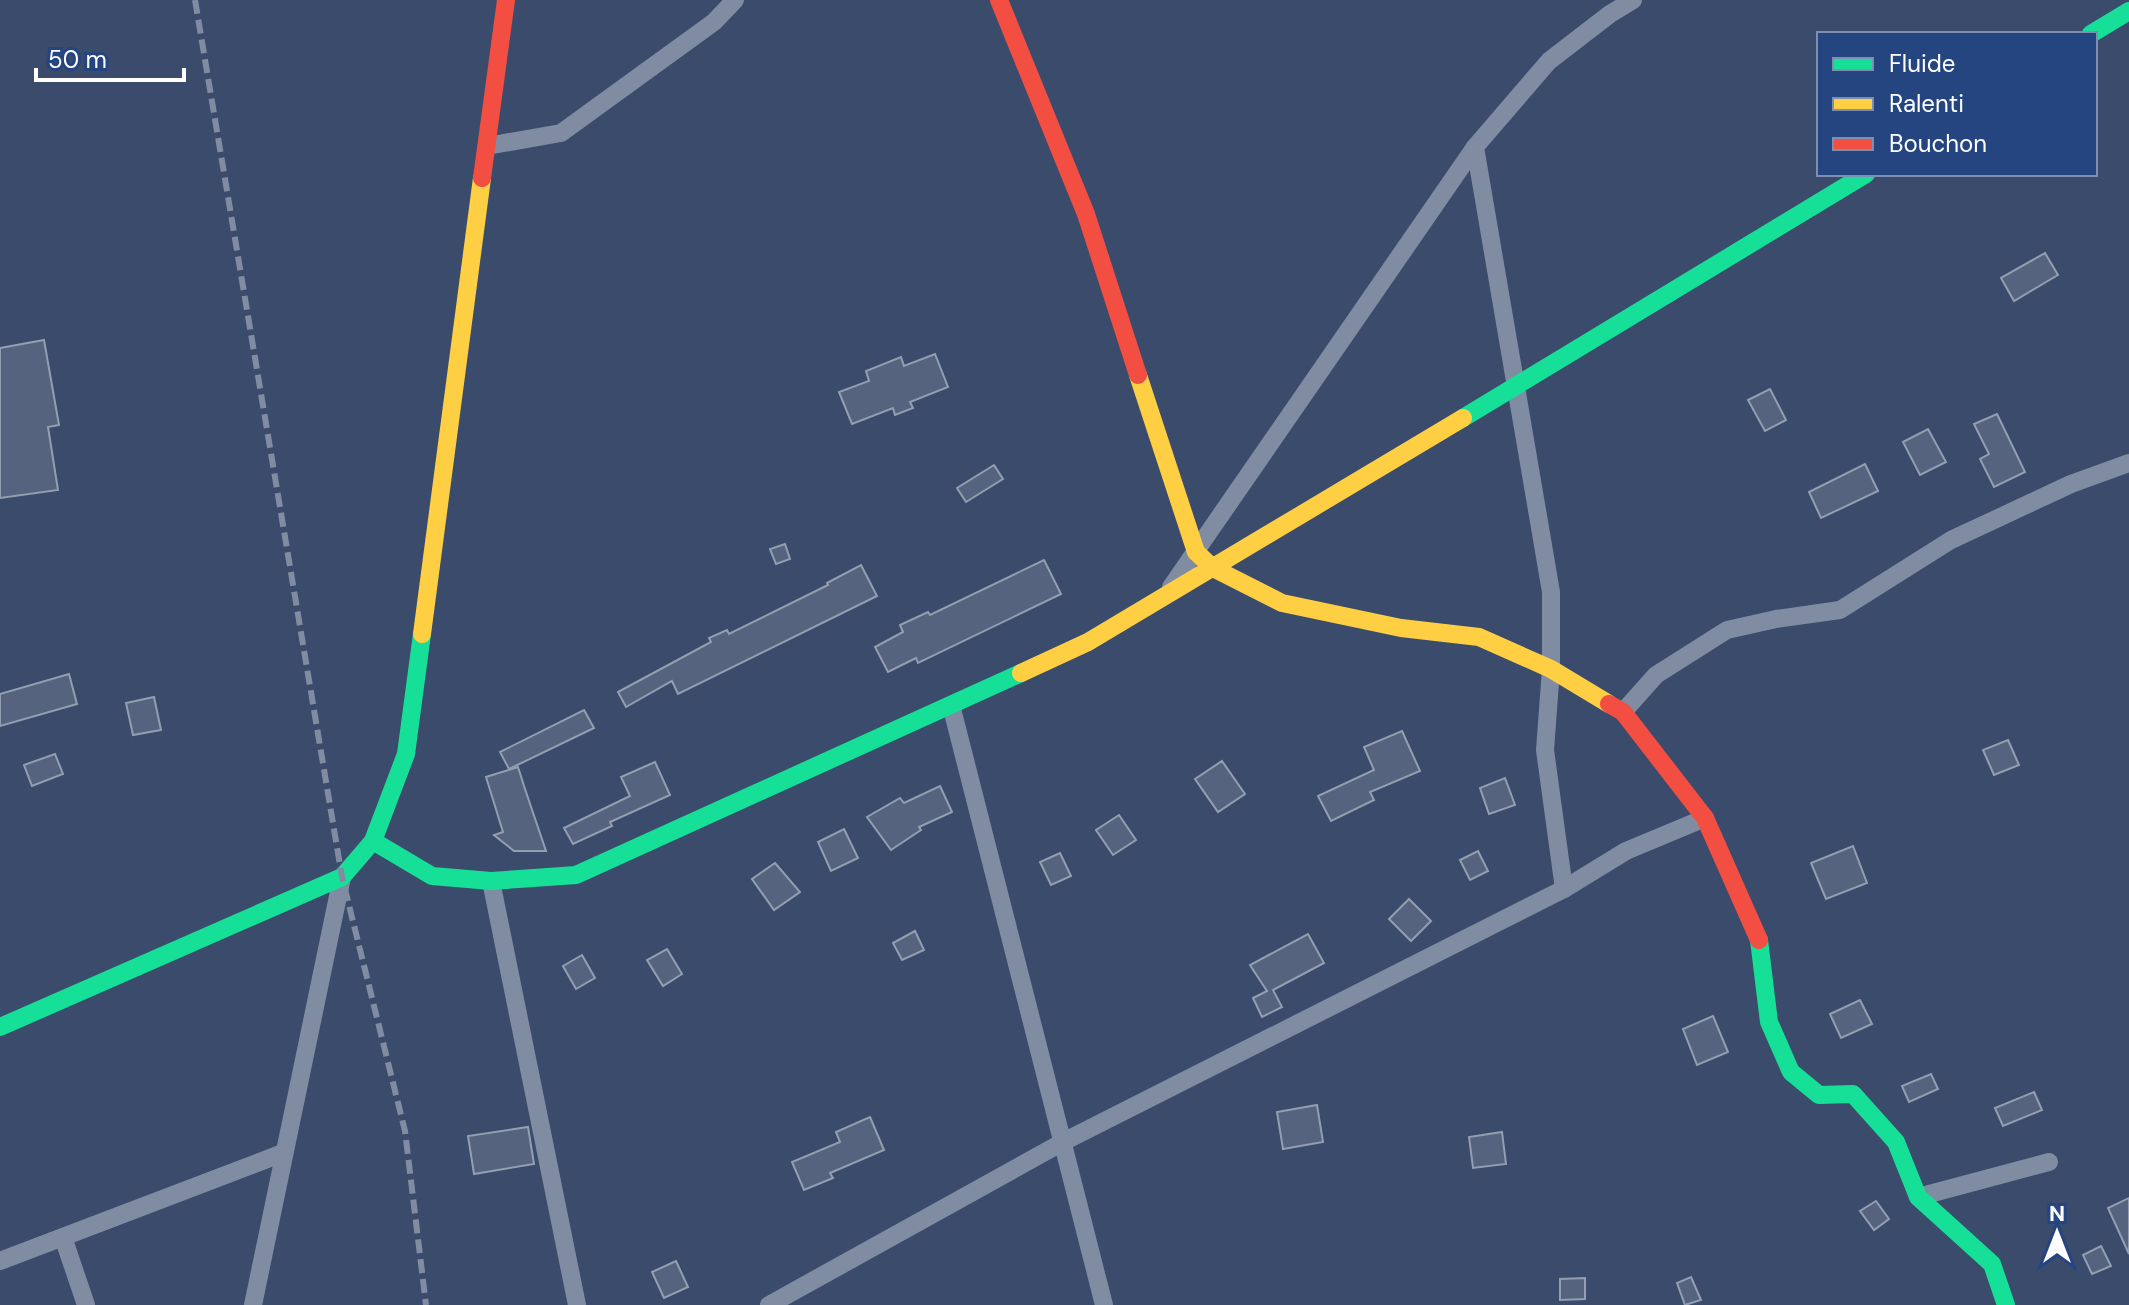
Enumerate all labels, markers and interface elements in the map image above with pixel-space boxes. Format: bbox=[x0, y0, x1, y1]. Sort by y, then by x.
scale bar bbox=[36, 32, 184, 82]
legend bbox=[1817, 32, 2097, 176]
text: 50 m bbox=[48, 44, 107, 75]
text: Fluide bbox=[1889, 48, 1955, 79]
text: Ralenti bbox=[1889, 88, 1964, 119]
text: Bouchon bbox=[1889, 128, 1987, 159]
north arrow bbox=[2017, 1193, 2097, 1273]
text: N bbox=[2049, 1199, 2065, 1228]

